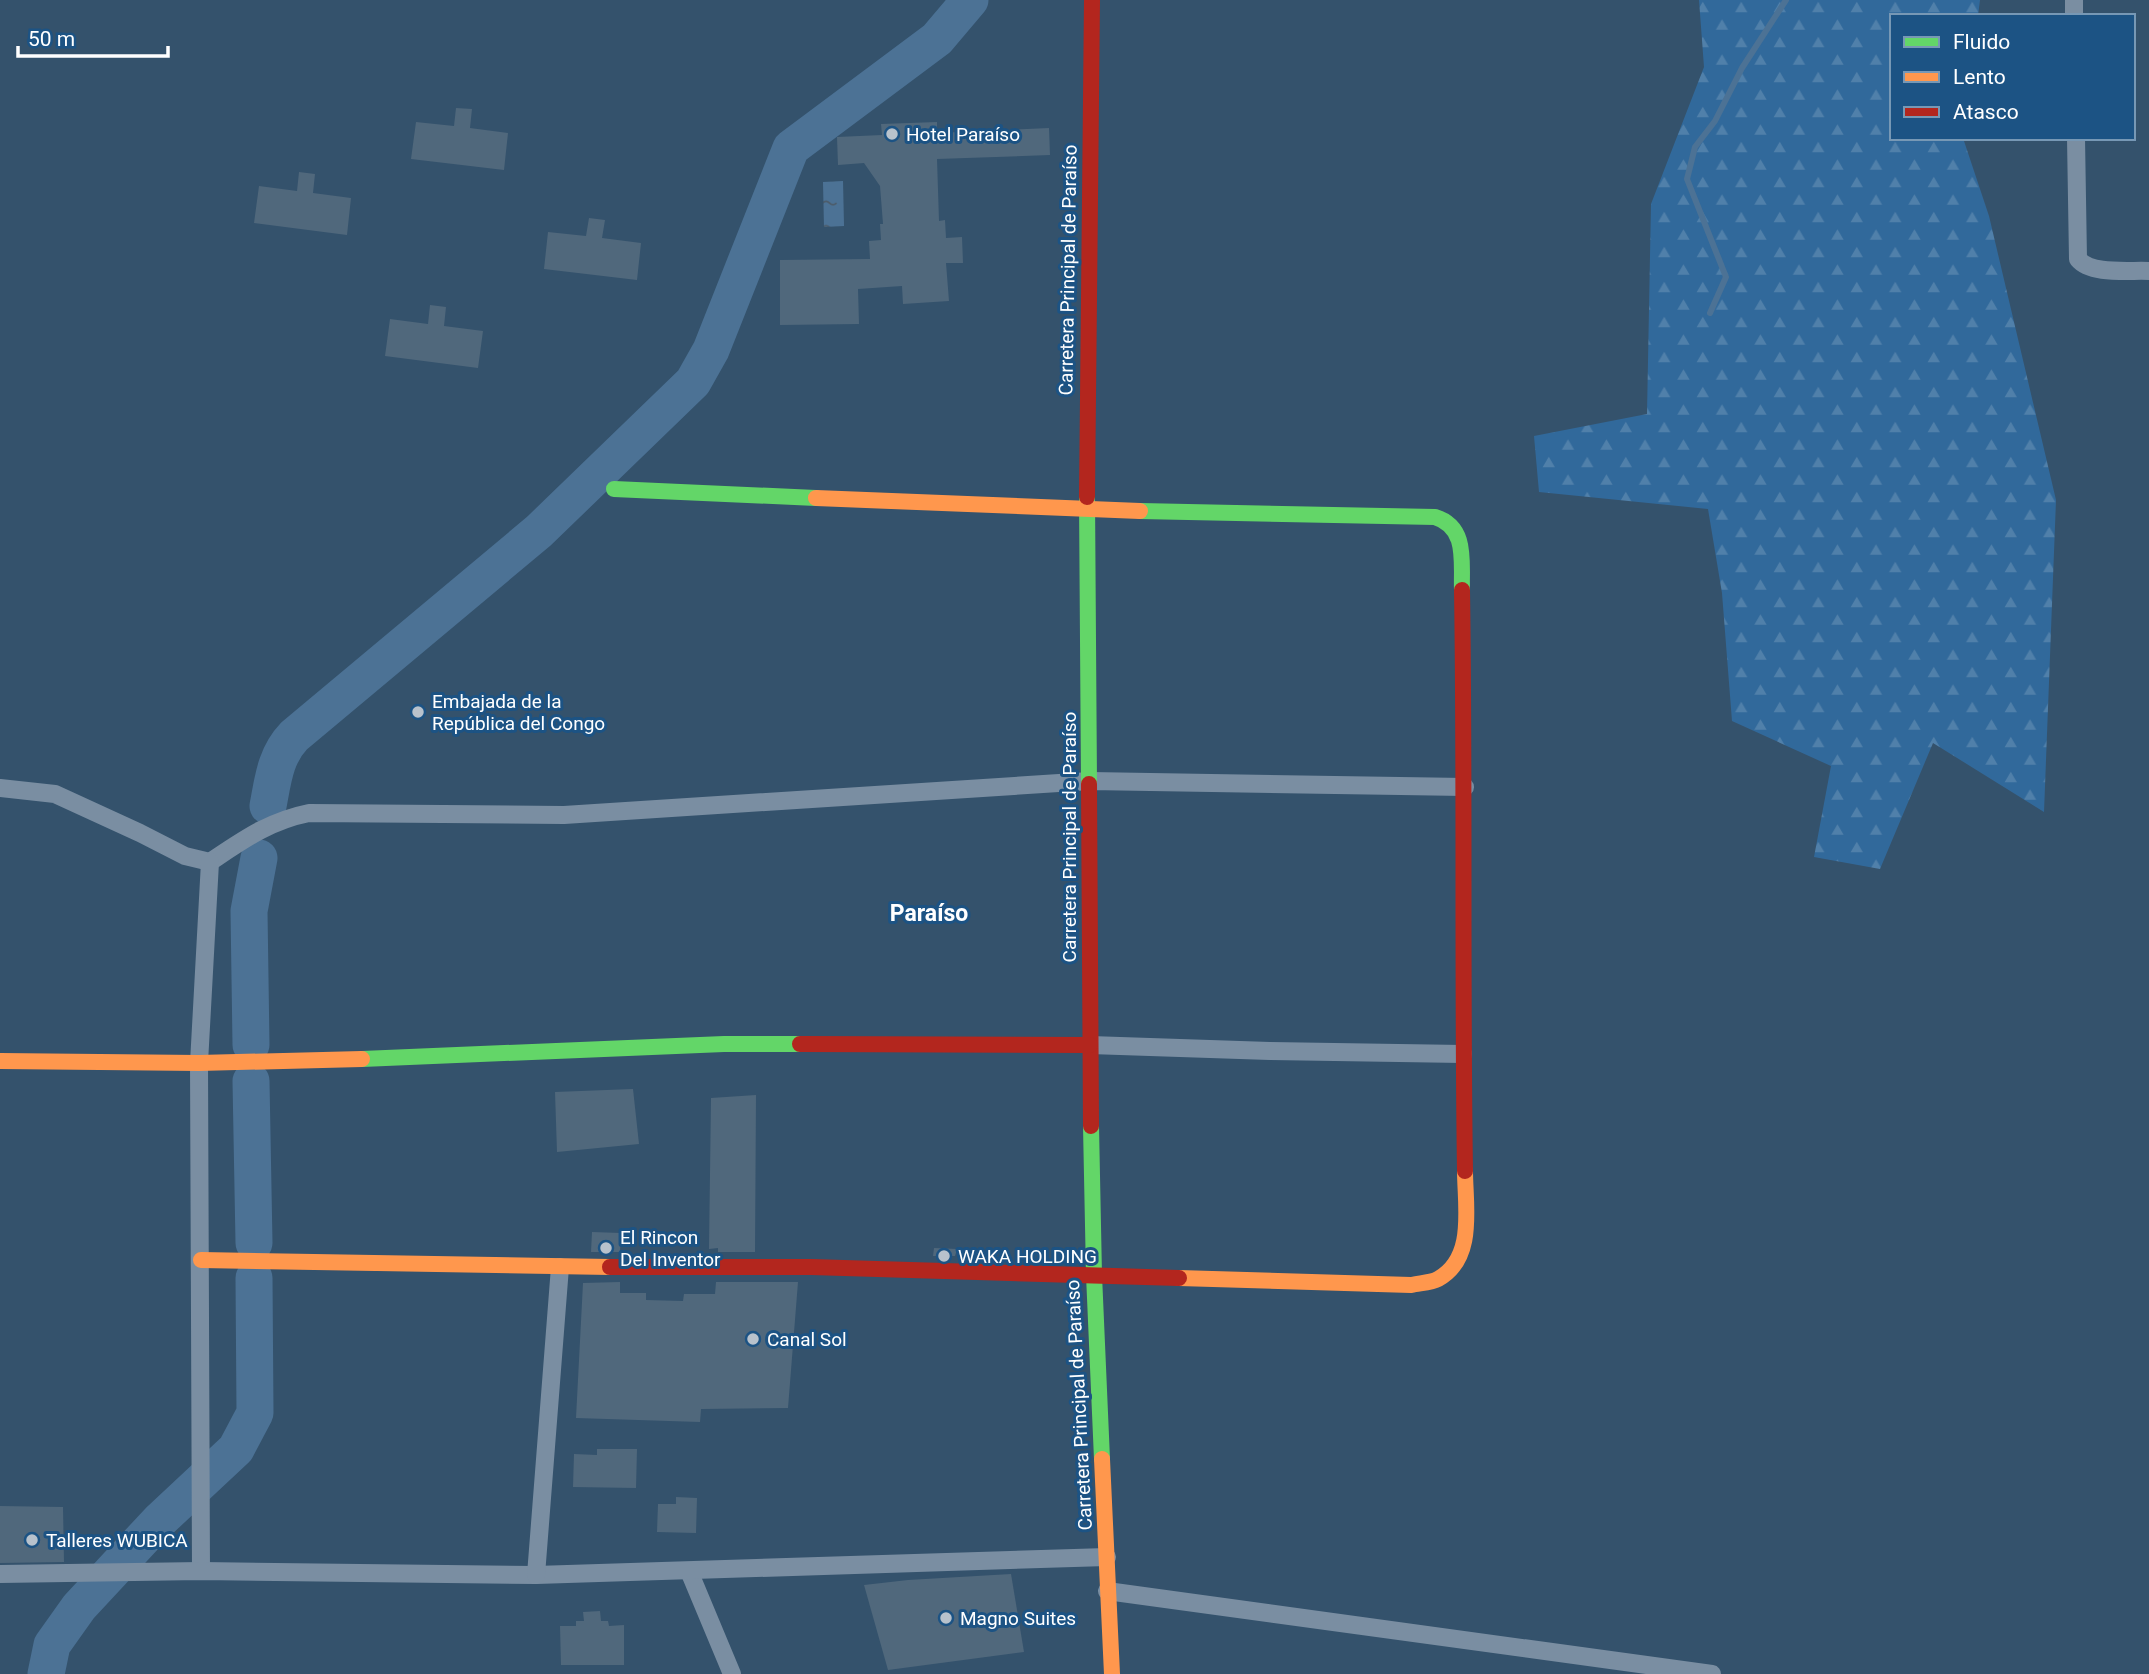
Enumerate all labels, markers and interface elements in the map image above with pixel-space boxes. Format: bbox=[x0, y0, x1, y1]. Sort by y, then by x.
scale bar bbox=[18, 14, 168, 58]
legend bbox=[1890, 14, 2135, 140]
text: 50 m bbox=[28, 27, 75, 51]
text: Fluido bbox=[1953, 30, 2010, 54]
text: Lento bbox=[1953, 65, 2006, 89]
text: Atasco bbox=[1953, 100, 2019, 124]
place label: Hotel Paraíso bbox=[906, 123, 1020, 146]
marker: Hotel Paraíso bbox=[884, 126, 900, 142]
street label: Carretera Principal de Paraíso bbox=[1054, 144, 1082, 396]
place label: Embajada de la República del Congo bbox=[432, 690, 605, 735]
marker: Embajada de la República del Congo bbox=[410, 704, 426, 720]
street label: Carretera Principal de Paraíso bbox=[1058, 712, 1081, 962]
district label: Paraíso bbox=[890, 900, 968, 927]
place label: El Rincon Del Inventor bbox=[620, 1226, 721, 1271]
marker: El Rincon Del Inventor bbox=[598, 1240, 614, 1256]
place label: WAKA HOLDING bbox=[958, 1245, 1097, 1268]
marker: WAKA HOLDING bbox=[936, 1248, 952, 1264]
street label: Carretera Principal de Paraíso bbox=[1061, 1279, 1097, 1531]
place label: Canal Sol bbox=[767, 1328, 847, 1351]
marker: Canal Sol bbox=[745, 1331, 761, 1347]
place label: Talleres WUBICA bbox=[46, 1529, 188, 1552]
marker: Talleres WUBICA bbox=[24, 1532, 40, 1548]
place label: Magno Suites bbox=[960, 1607, 1076, 1630]
marker: Magno Suites bbox=[938, 1610, 954, 1626]

